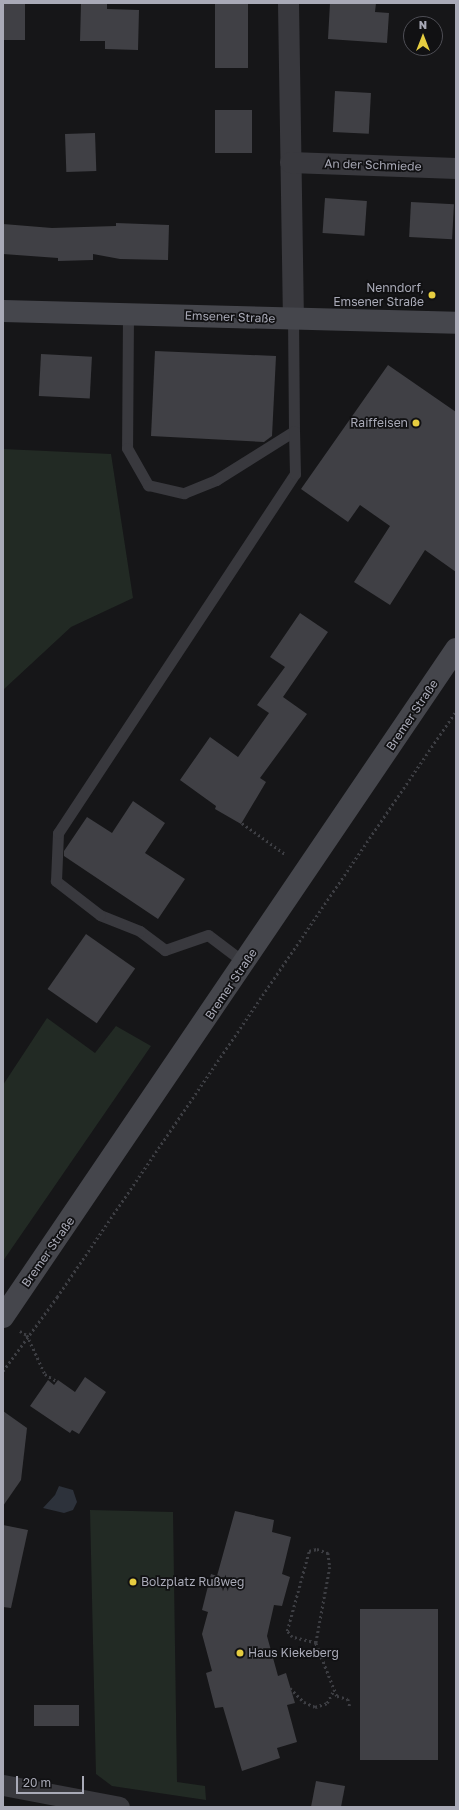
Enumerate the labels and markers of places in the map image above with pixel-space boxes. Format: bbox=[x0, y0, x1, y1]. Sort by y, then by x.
place label: Nenndorf, Emsener Straße bbox=[333, 281, 424, 309]
marker: Nenndorf, Emsener Straße bbox=[427, 290, 437, 300]
place label: Raiffeisen bbox=[350, 416, 408, 430]
marker: Raiffeisen bbox=[411, 418, 421, 428]
place label: Bolzplatz Rußweg bbox=[141, 1575, 244, 1589]
marker: Bolzplatz Rußweg bbox=[128, 1577, 138, 1587]
place label: Haus Kiekeberg bbox=[248, 1646, 339, 1660]
marker: Haus Kiekeberg bbox=[235, 1648, 245, 1658]

